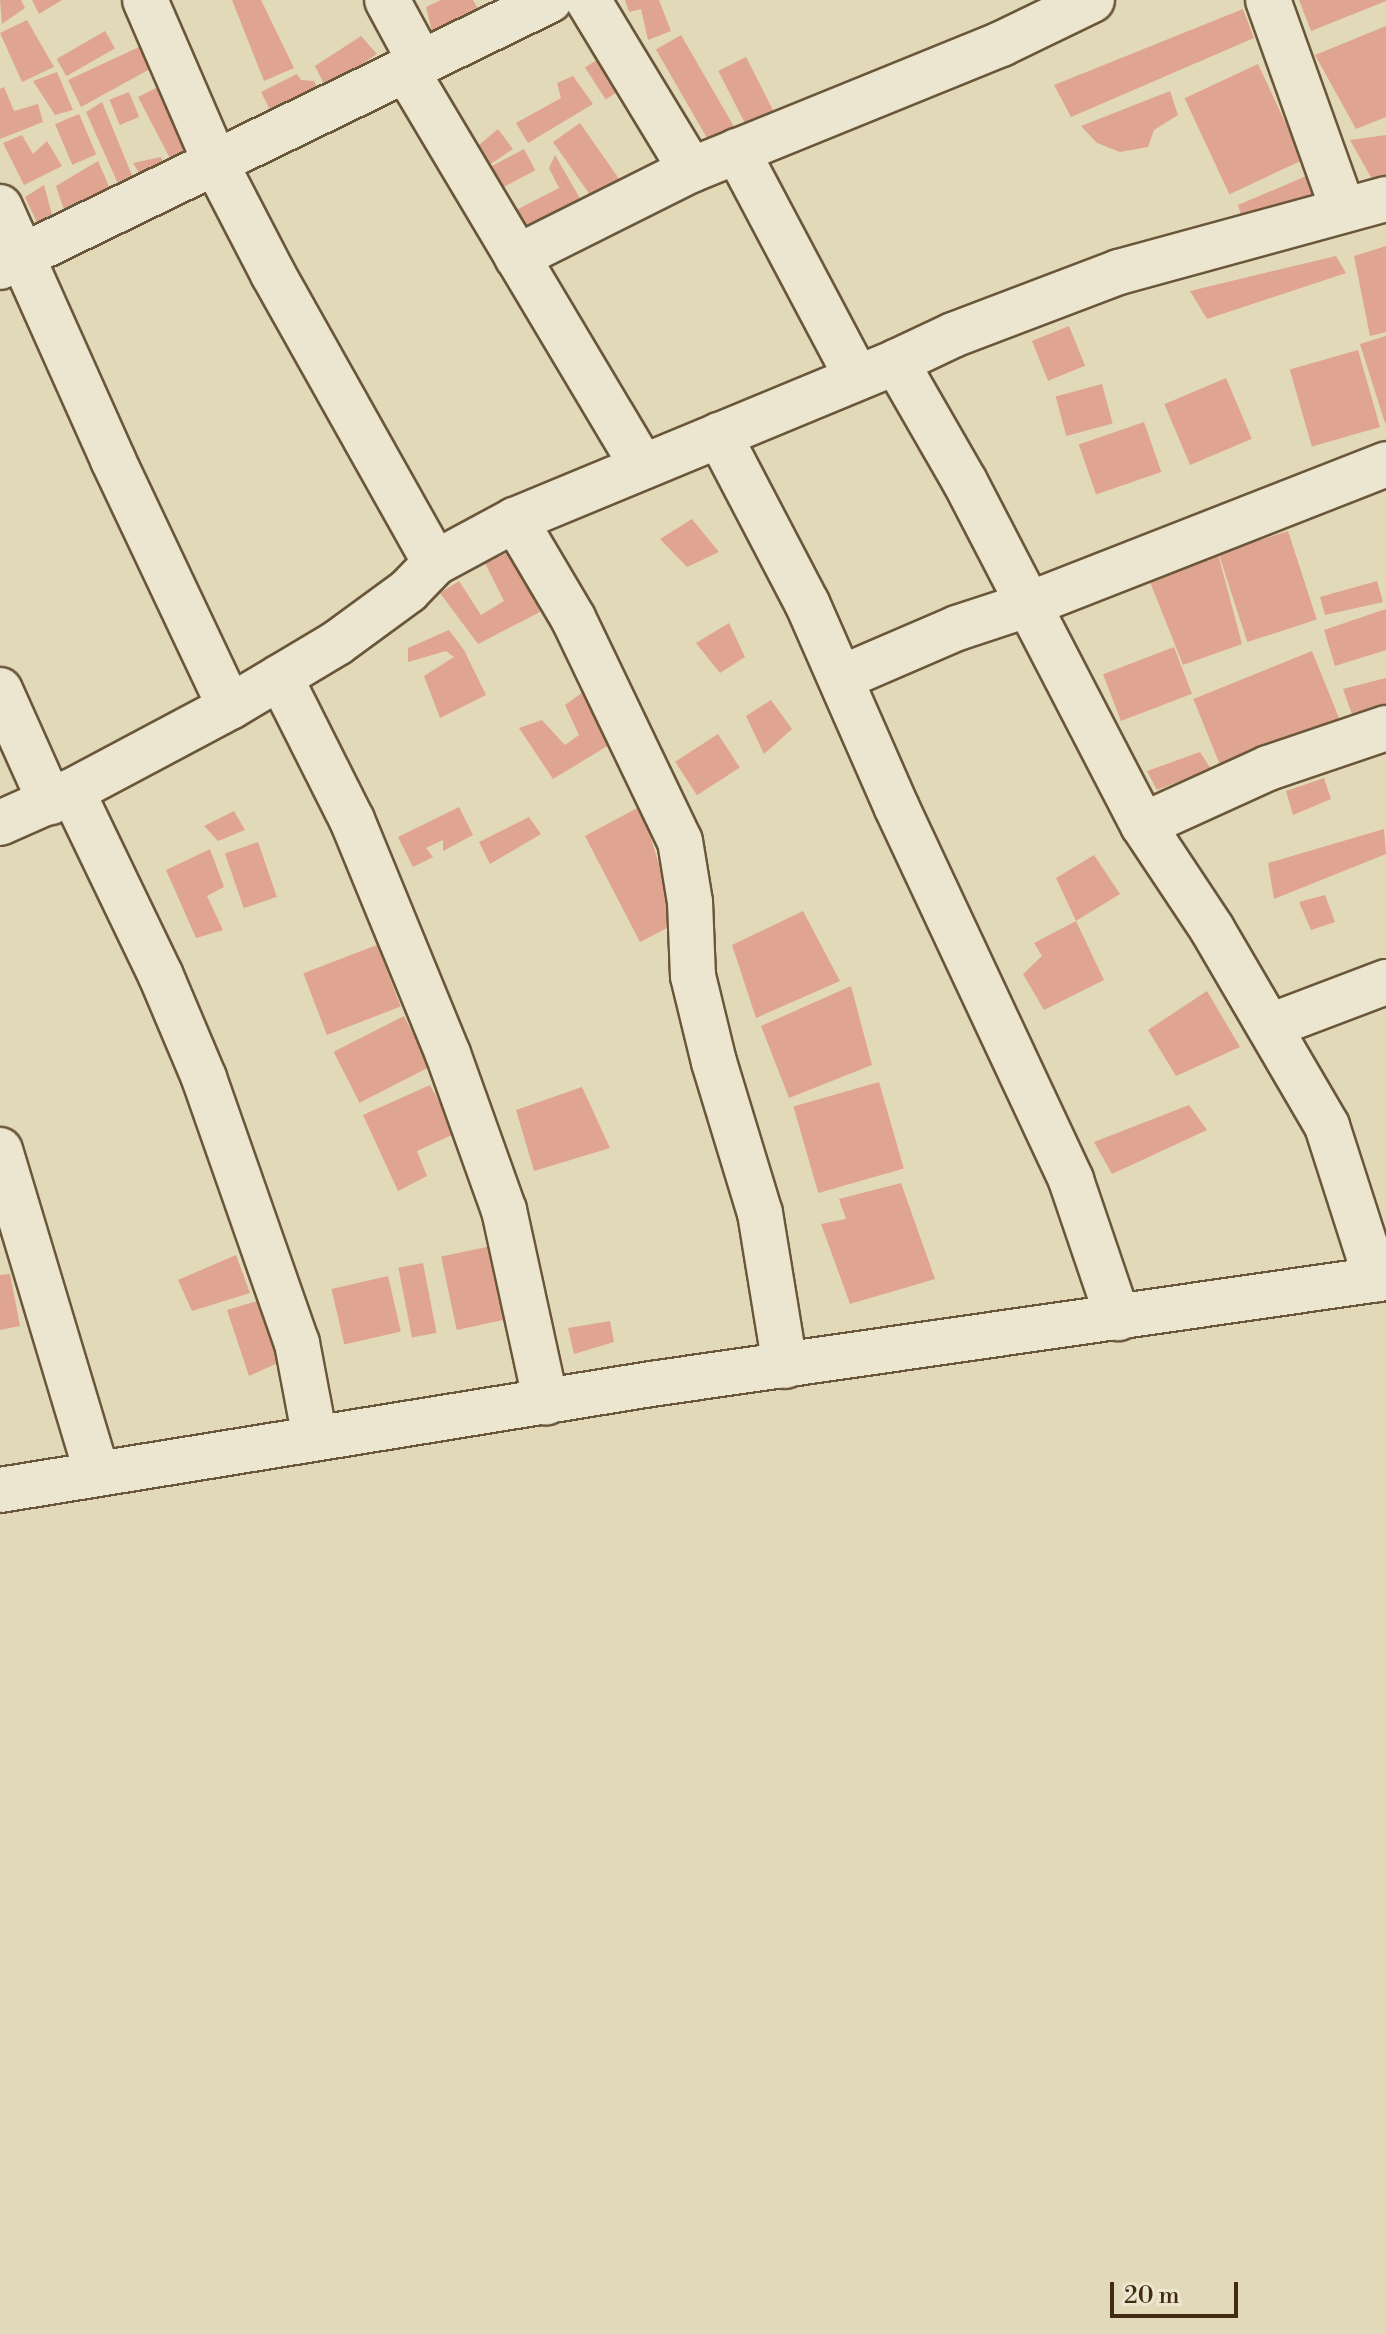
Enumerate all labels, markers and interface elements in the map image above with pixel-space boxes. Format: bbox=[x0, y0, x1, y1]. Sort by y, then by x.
scale bar bbox=[1114, 2266, 1242, 2316]
text: 20 m bbox=[1124, 2281, 1180, 2311]

